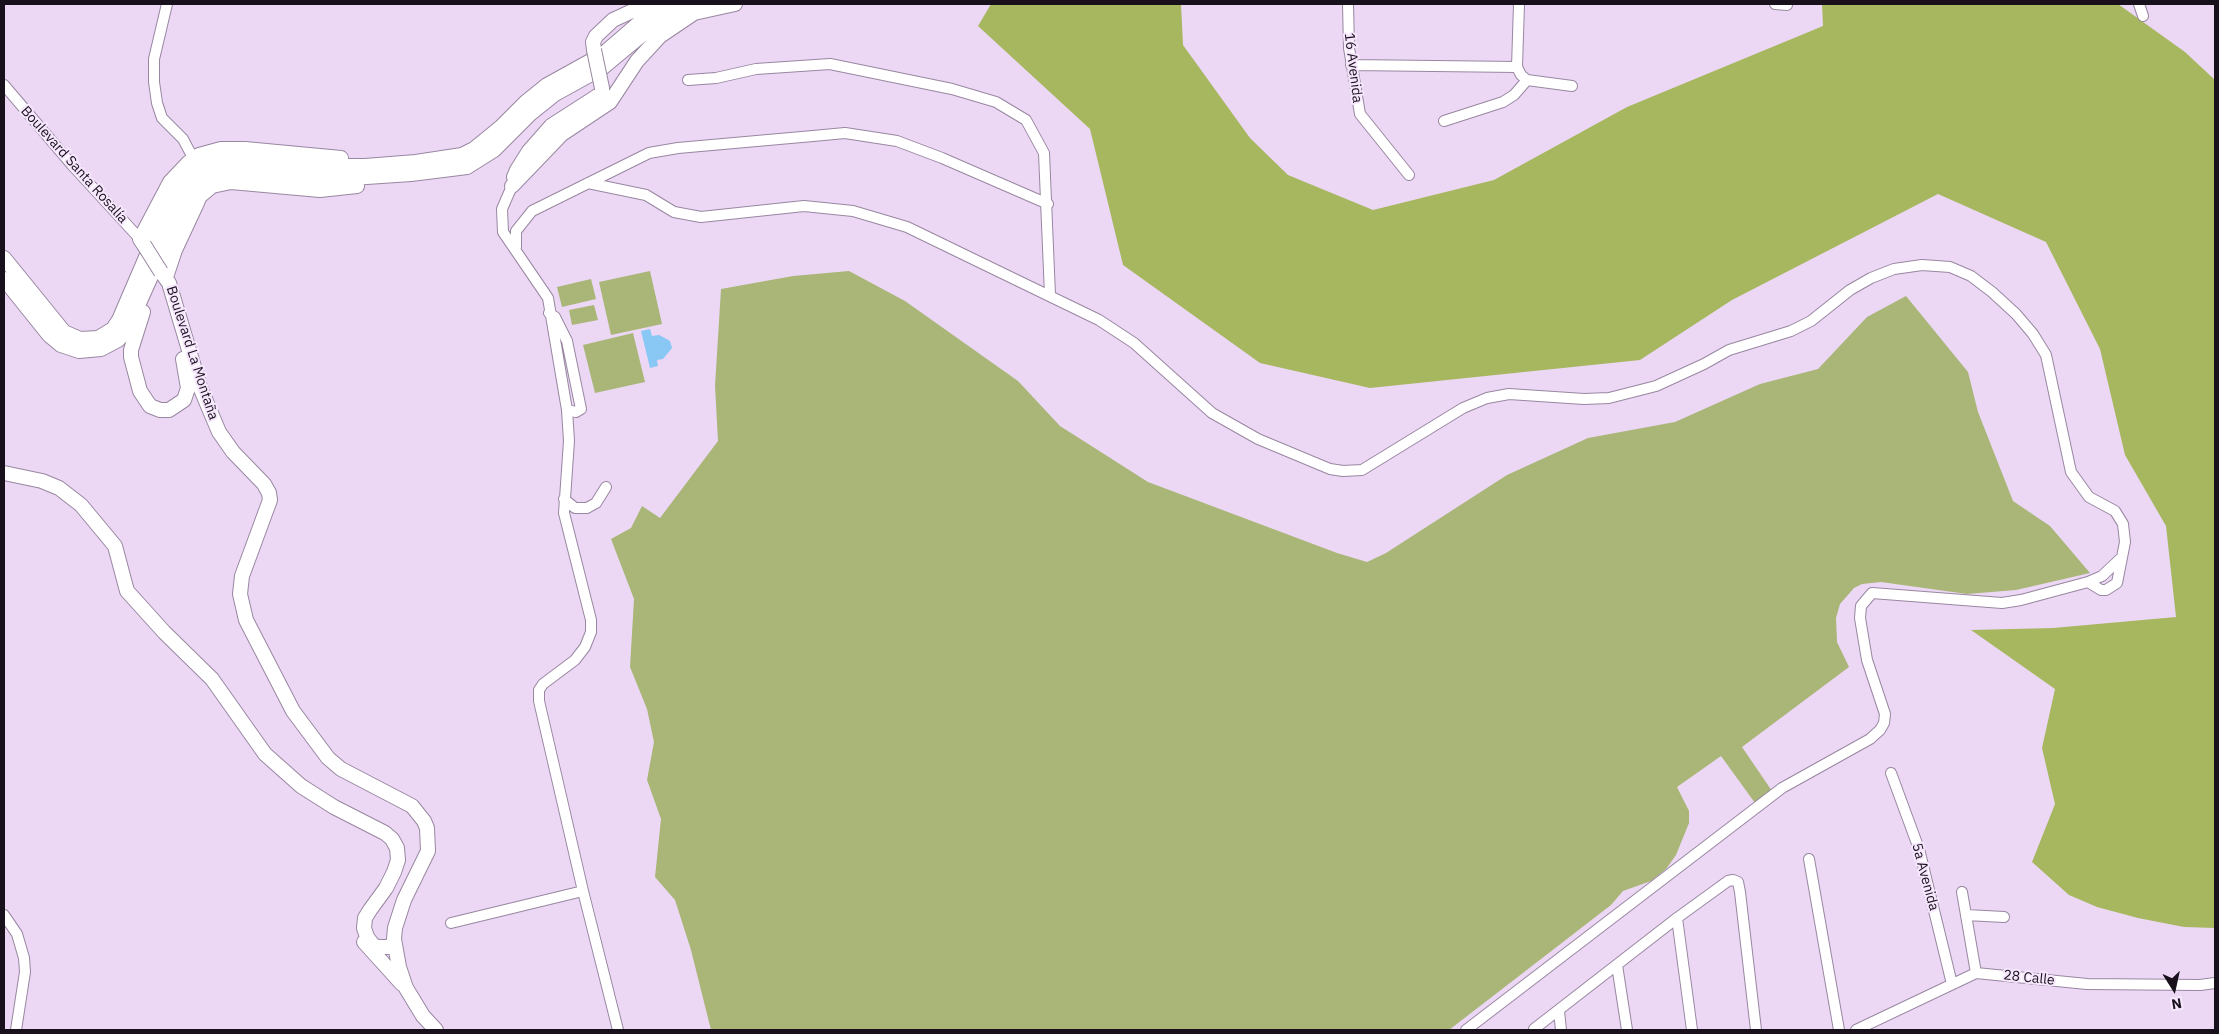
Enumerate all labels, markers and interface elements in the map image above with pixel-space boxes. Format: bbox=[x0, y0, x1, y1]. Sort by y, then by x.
street label: 16 Avenida bbox=[1340, 32, 1366, 104]
street label: Boulevard Santa Rosalía bbox=[17, 103, 131, 227]
street label: Boulevard La Montaña bbox=[162, 284, 222, 422]
street label: 5a Avenida bbox=[1908, 841, 1942, 913]
north arrow bbox=[2149, 964, 2199, 1014]
street label: 28 Calle bbox=[2003, 967, 2055, 989]
text: N bbox=[2170, 994, 2183, 1014]

